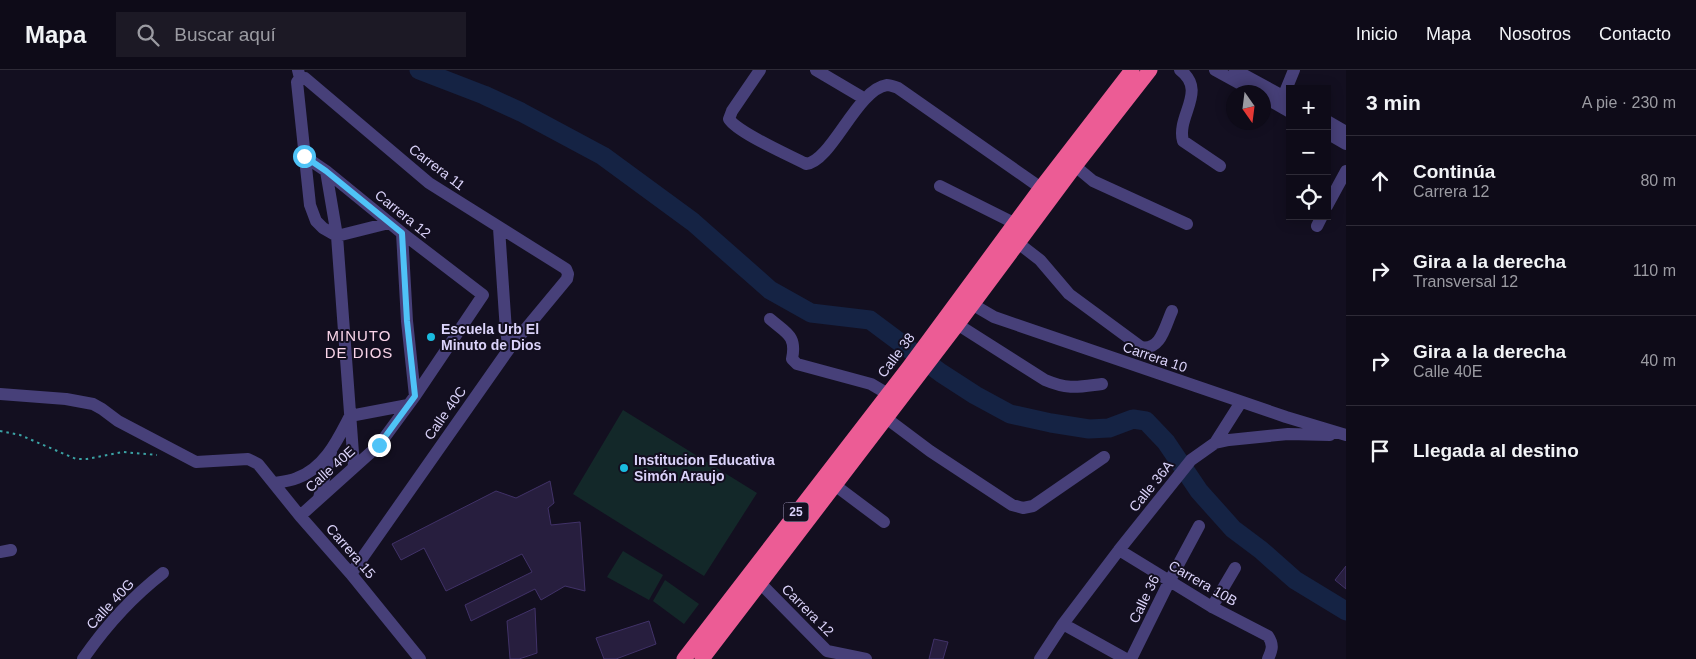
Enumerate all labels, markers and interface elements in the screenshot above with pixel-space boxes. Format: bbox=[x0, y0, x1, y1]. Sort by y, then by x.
search box bbox=[116, 12, 466, 57]
text: Mapa bbox=[25, 21, 86, 48]
icon: search bbox=[134, 21, 162, 49]
text: Buscar aquí bbox=[174, 24, 276, 45]
text: Inicio bbox=[1356, 24, 1398, 44]
text: Mapa bbox=[1426, 24, 1471, 44]
text: Nosotros bbox=[1499, 24, 1571, 44]
text: Contacto bbox=[1599, 24, 1671, 44]
north arrow bbox=[1226, 85, 1271, 130]
map controls bbox=[1286, 85, 1331, 220]
button: + bbox=[1286, 85, 1331, 130]
text: 3 min bbox=[1366, 91, 1421, 114]
text: A pie · 230 m bbox=[1582, 94, 1676, 111]
button: − bbox=[1286, 130, 1331, 175]
street label: Carrera 11 bbox=[406, 141, 468, 193]
route start bbox=[293, 145, 316, 168]
text: Continúa bbox=[1413, 161, 1495, 182]
icon: ahead bbox=[1366, 167, 1394, 195]
text: 80 m bbox=[1640, 172, 1676, 189]
button: locate bbox=[1286, 175, 1331, 220]
text: Carrera 12 bbox=[1413, 183, 1489, 200]
street label: Carrera 12 bbox=[372, 187, 434, 241]
text: Gira a la derecha bbox=[1413, 251, 1566, 272]
icon: right bbox=[1366, 257, 1394, 285]
text: 110 m bbox=[1633, 262, 1676, 279]
text: Transversal 12 bbox=[1413, 273, 1518, 290]
place label: Escuela Urb El Minuto de Dios bbox=[441, 321, 542, 353]
district label: MINUTO DE DIOS bbox=[325, 327, 393, 361]
street label: Calle 38 bbox=[874, 330, 918, 380]
marker: Escuela Urb El Minuto de Dios bbox=[425, 331, 437, 343]
street label: Carrera 10 bbox=[1121, 339, 1189, 376]
text: Gira a la derecha bbox=[1413, 341, 1566, 362]
icon: right bbox=[1366, 347, 1394, 375]
text: 40 m bbox=[1640, 352, 1676, 369]
text: Calle 40E bbox=[1413, 363, 1482, 380]
street label: Calle 40C bbox=[421, 383, 469, 443]
route end bbox=[368, 434, 391, 457]
icon: arrive bbox=[1366, 437, 1394, 465]
text: Llegada al destino bbox=[1413, 440, 1579, 461]
street label: Calle 40E bbox=[302, 443, 358, 495]
place label: Institucion Educativa Simón Araujo bbox=[634, 452, 775, 484]
street label: Calle 36A bbox=[1126, 457, 1177, 515]
marker: Institucion Educativa Simón Araujo bbox=[618, 462, 630, 474]
road number: 25 bbox=[784, 502, 808, 522]
street label: Carrera 15 bbox=[323, 520, 379, 582]
street label: Carrera 10B bbox=[1166, 557, 1240, 609]
street label: Calle 36 bbox=[1126, 572, 1163, 626]
street label: Calle 40G bbox=[83, 576, 137, 632]
street label: Carrera 12 bbox=[779, 581, 837, 639]

